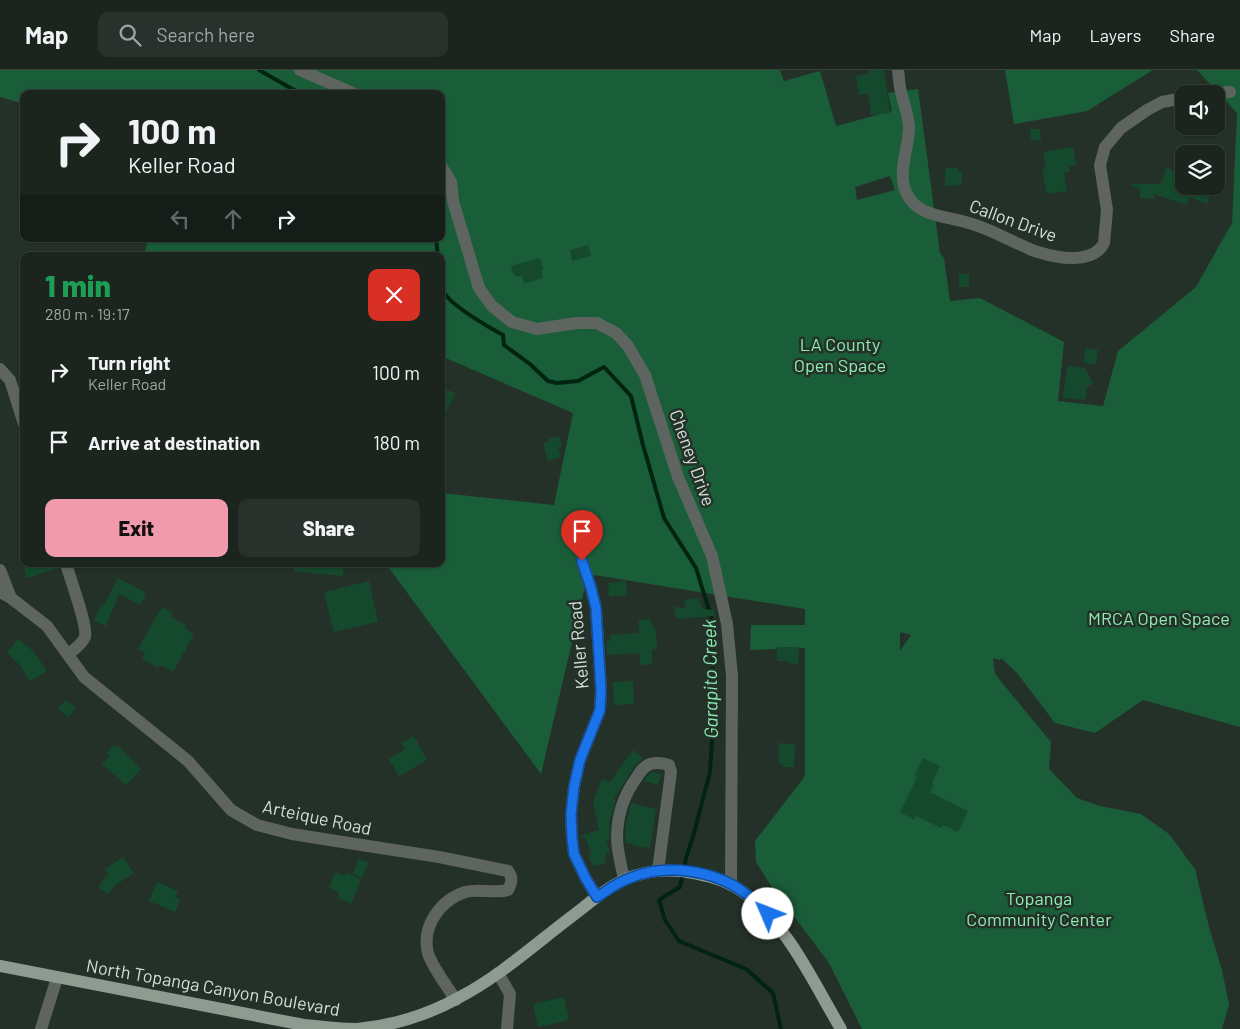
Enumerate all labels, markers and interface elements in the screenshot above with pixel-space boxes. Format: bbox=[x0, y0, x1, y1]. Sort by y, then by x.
search box bbox=[98, 12, 448, 57]
text: Map bbox=[25, 20, 68, 49]
icon: search bbox=[116, 21, 144, 49]
text: Search here bbox=[156, 23, 255, 46]
text: Map bbox=[1029, 24, 1061, 46]
text: Layers bbox=[1089, 24, 1142, 46]
text: Share bbox=[1170, 24, 1215, 46]
map controls bbox=[1175, 85, 1225, 195]
button: sound bbox=[1175, 85, 1225, 135]
text: 100 m bbox=[128, 109, 217, 151]
icon: right bbox=[45, 110, 110, 175]
button: layers bbox=[1175, 145, 1225, 195]
text: Keller Road bbox=[128, 151, 236, 177]
street label: Callon Drive bbox=[967, 194, 1060, 246]
icon: left bbox=[166, 205, 194, 233]
icon: ahead bbox=[219, 205, 247, 233]
icon: right bbox=[272, 205, 300, 233]
text: 1 min bbox=[45, 267, 111, 303]
button: close bbox=[368, 269, 420, 321]
text: 280 m · 19:17 bbox=[45, 304, 130, 323]
park label: LA County Open Space bbox=[794, 333, 886, 376]
text: Turn right bbox=[88, 351, 170, 374]
icon: right bbox=[45, 358, 73, 386]
text: 100 m bbox=[372, 361, 420, 384]
text: Keller Road bbox=[88, 374, 166, 393]
street label: Cheney Drive bbox=[665, 406, 721, 509]
icon: arrive bbox=[45, 428, 73, 456]
text: Arrive at destination bbox=[88, 431, 260, 454]
text: 180 m bbox=[373, 431, 420, 454]
button: Exit bbox=[45, 499, 228, 557]
button: Share bbox=[238, 499, 420, 557]
pin bbox=[561, 510, 603, 561]
icon: arrive bbox=[568, 517, 596, 545]
street label: Keller Road bbox=[563, 600, 593, 690]
park label: MRCA Open Space bbox=[1088, 607, 1230, 629]
water label: Garapito Creek bbox=[697, 618, 722, 739]
street label: Arteique Road bbox=[261, 795, 374, 839]
position arrow bbox=[741, 887, 793, 939]
park label: Topanga Community Center bbox=[966, 887, 1112, 930]
street label: North Topanga Canyon Boulevard bbox=[85, 954, 342, 1020]

